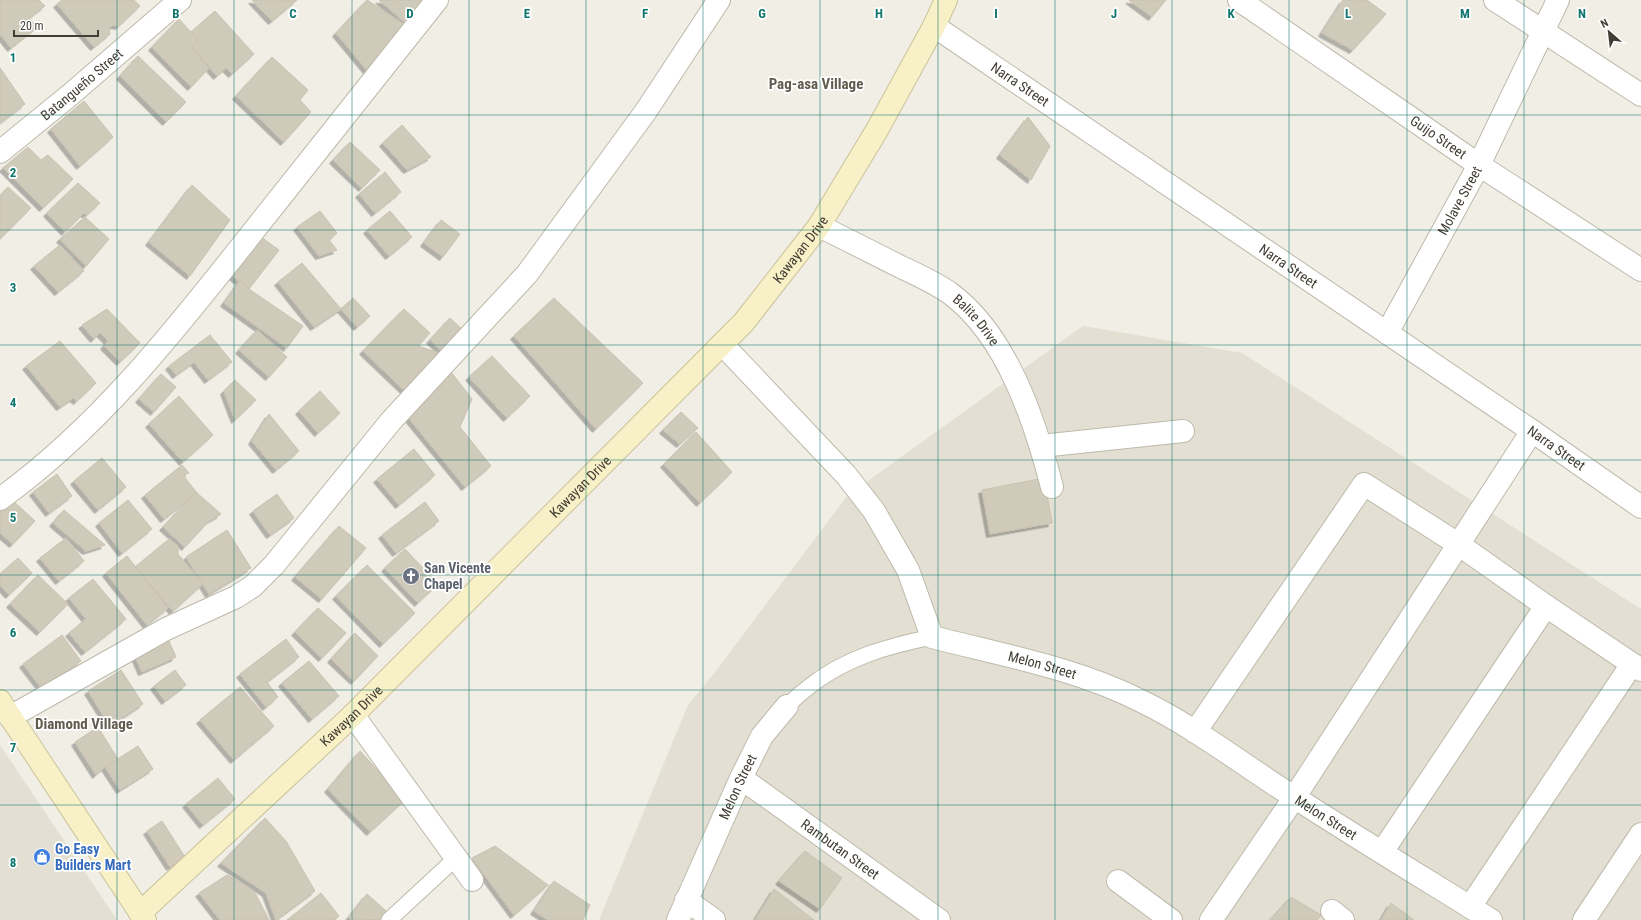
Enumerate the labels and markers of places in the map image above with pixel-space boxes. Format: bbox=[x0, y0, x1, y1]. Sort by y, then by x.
place label: San Vicente Chapel bbox=[424, 560, 491, 592]
church icon: San Vicente Chapel bbox=[401, 566, 421, 586]
place label: Go Easy Builders Mart bbox=[55, 841, 131, 873]
shop icon: Go Easy Builders Mart bbox=[32, 847, 52, 867]

